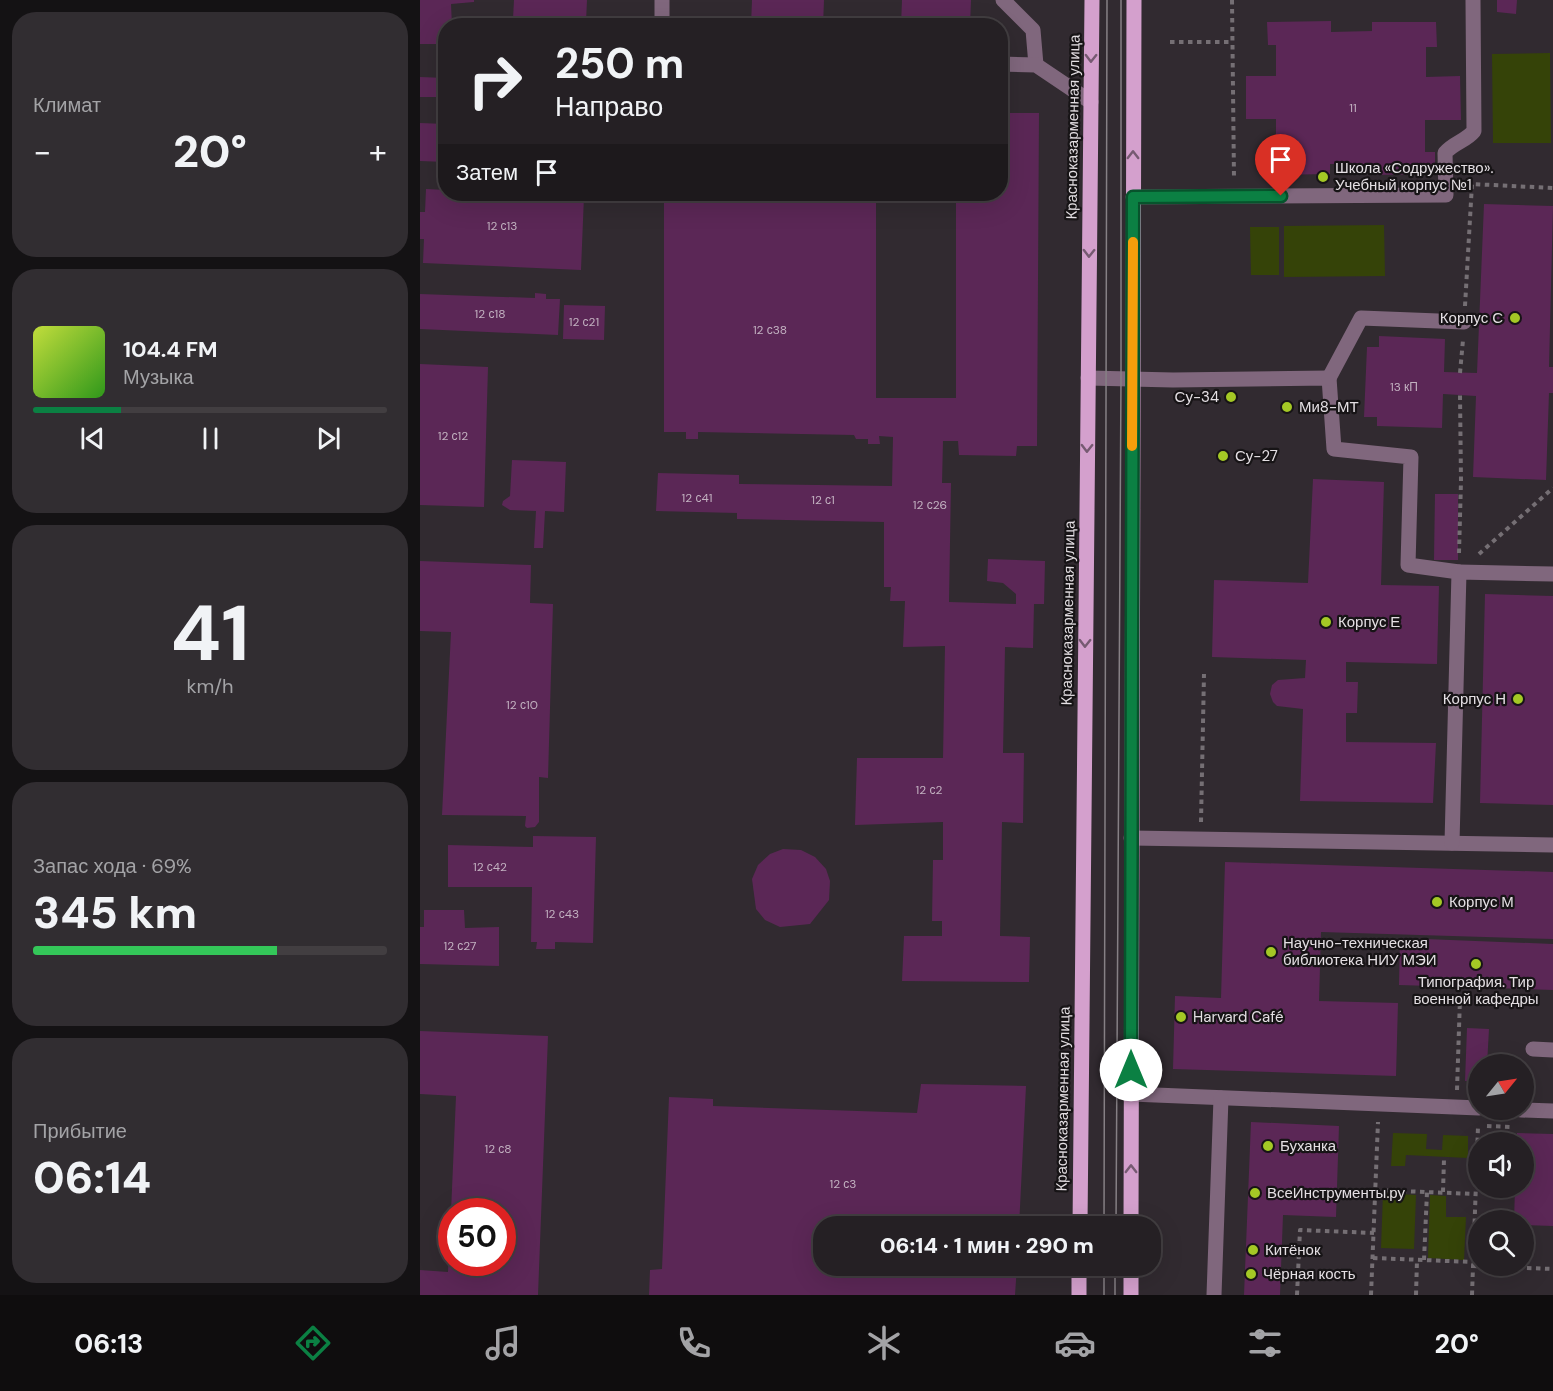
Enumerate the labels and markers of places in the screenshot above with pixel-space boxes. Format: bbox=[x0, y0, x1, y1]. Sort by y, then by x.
pin bbox=[1255, 134, 1306, 196]
place label: Школа «Содружество». Учебный корпус №1 bbox=[1335, 158, 1493, 195]
marker: Школа «Содружество». Учебный корпус №1 bbox=[1316, 170, 1330, 184]
place label: Корпус С bbox=[1440, 308, 1503, 328]
marker: Корпус С bbox=[1508, 311, 1522, 325]
place label: Су-34 bbox=[1175, 387, 1219, 407]
marker: Су-34 bbox=[1224, 390, 1238, 404]
place label: Ми8-МТ bbox=[1299, 397, 1359, 417]
marker: Ми8-МТ bbox=[1280, 400, 1294, 414]
place label: Су-27 bbox=[1235, 446, 1278, 466]
marker: Су-27 bbox=[1216, 449, 1230, 463]
place label: Корпус Е bbox=[1338, 612, 1400, 632]
marker: Корпус Е bbox=[1319, 615, 1333, 629]
place label: Корпус Н bbox=[1443, 689, 1506, 709]
marker: Корпус Н bbox=[1511, 692, 1525, 706]
place label: Корпус М bbox=[1449, 892, 1514, 912]
marker: Корпус М bbox=[1430, 895, 1444, 909]
place label: Научно-техническая библиотека НИУ МЭИ bbox=[1283, 933, 1437, 970]
marker: Научно-техническая библиотека НИУ МЭИ bbox=[1264, 945, 1278, 959]
marker: Типография. Тир военной кафедры bbox=[1469, 957, 1483, 971]
place label: Типография. Тир военной кафедры bbox=[1413, 972, 1539, 1009]
place label: Harvard Café bbox=[1193, 1007, 1284, 1027]
marker: Harvard Café bbox=[1174, 1010, 1188, 1024]
place label: Буханка bbox=[1280, 1136, 1337, 1156]
marker: Буханка bbox=[1261, 1139, 1275, 1153]
place label: ВсеИнструменты.ру bbox=[1267, 1183, 1406, 1203]
marker: ВсеИнструменты.ру bbox=[1248, 1186, 1262, 1200]
place label: Китёнок bbox=[1265, 1240, 1321, 1260]
marker: Китёнок bbox=[1246, 1243, 1260, 1257]
place label: Чёрная кость bbox=[1263, 1264, 1356, 1284]
marker: Чёрная кость bbox=[1244, 1267, 1258, 1281]

